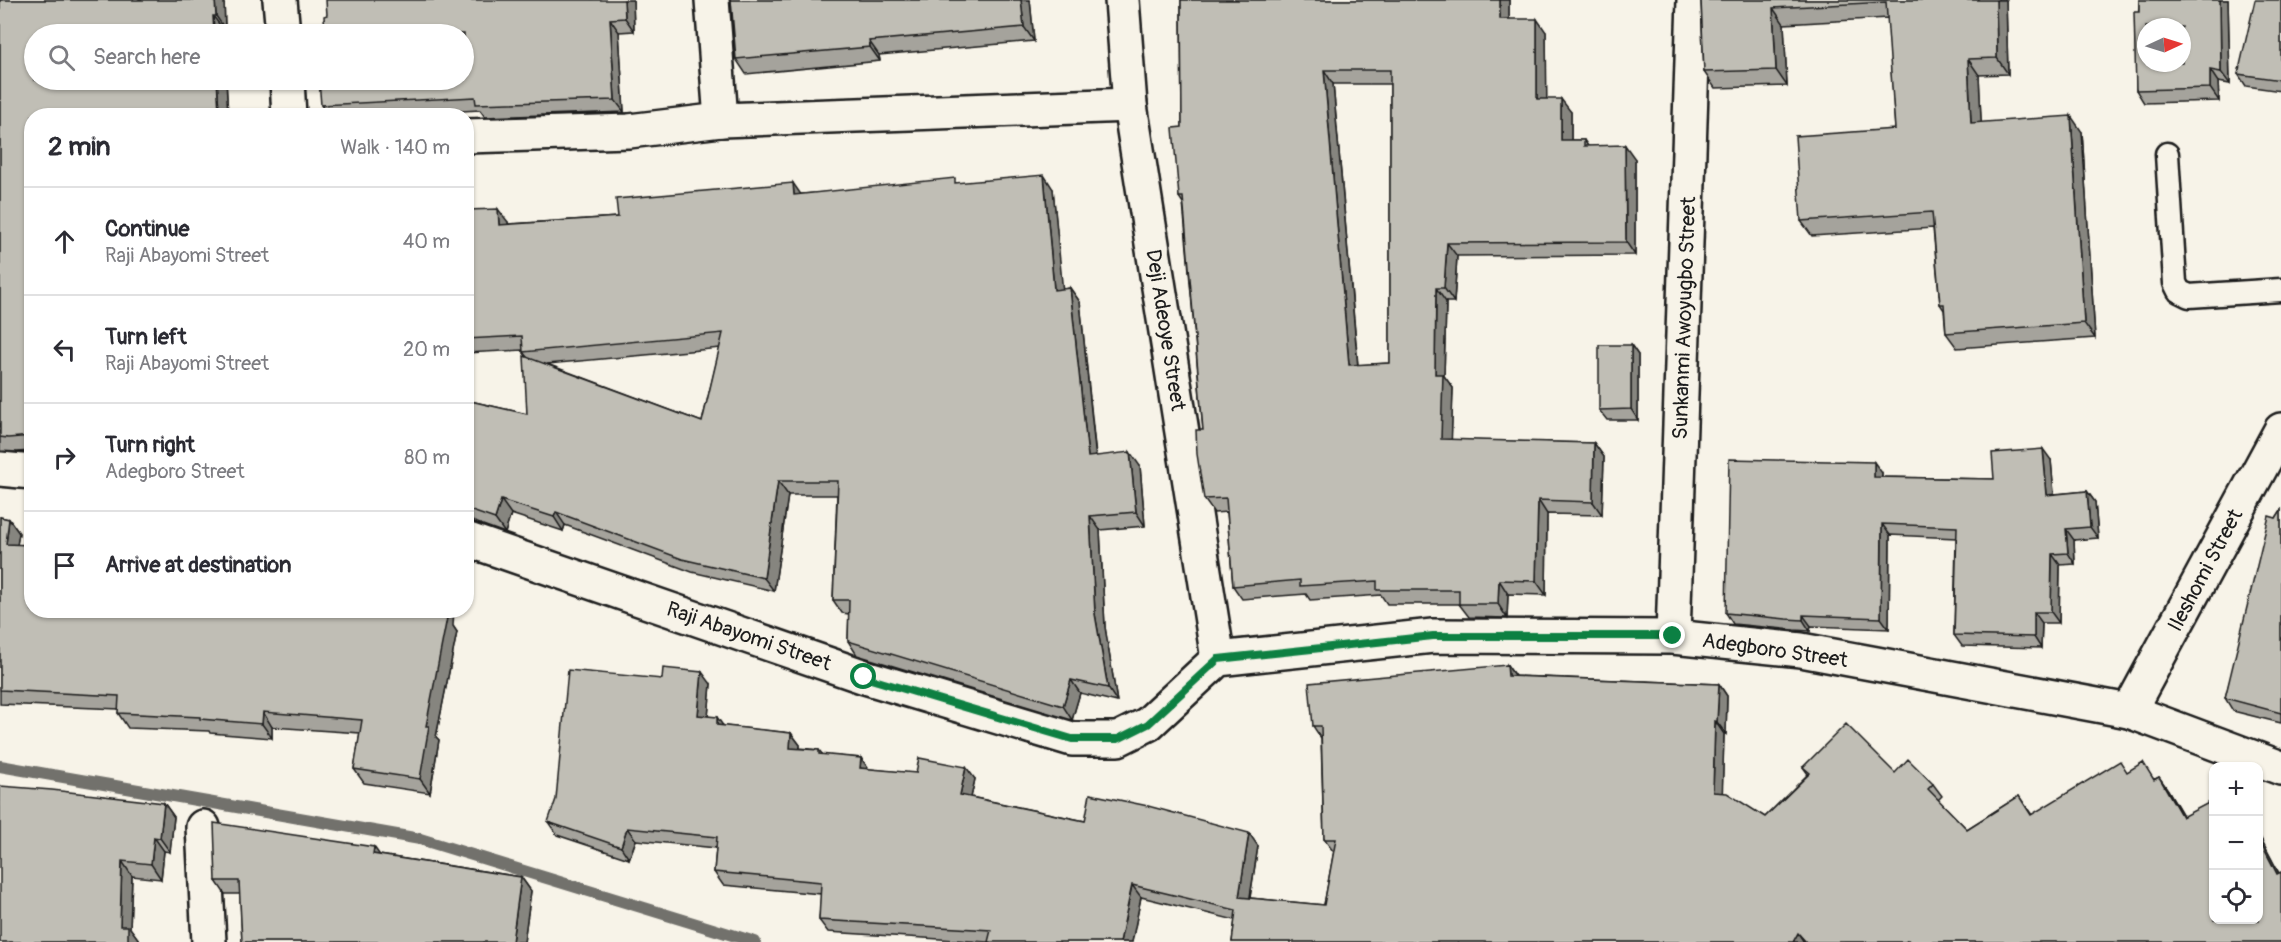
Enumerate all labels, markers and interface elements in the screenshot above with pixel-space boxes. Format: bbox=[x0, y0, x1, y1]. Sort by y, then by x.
north arrow bbox=[2137, 18, 2191, 72]
search box bbox=[24, 24, 474, 90]
icon: search bbox=[45, 41, 78, 74]
text: Search here bbox=[93, 43, 200, 71]
text: 2 min bbox=[48, 131, 110, 163]
text: Walk · 140 m bbox=[340, 135, 450, 160]
street label: Sunkanmi Awoyugbo Street bbox=[1667, 196, 1702, 440]
text: Continue bbox=[105, 215, 189, 243]
icon: ahead bbox=[48, 225, 81, 258]
text: 40 m bbox=[403, 229, 450, 254]
text: Raji Abayomi Street bbox=[105, 243, 269, 268]
street label: Deji Adeoye Street bbox=[1139, 247, 1192, 413]
text: Turn left bbox=[105, 323, 187, 351]
icon: left bbox=[48, 333, 81, 366]
text: 20 m bbox=[403, 337, 450, 362]
text: Raji Abayomi Street bbox=[105, 351, 269, 376]
text: Turn right bbox=[105, 431, 195, 459]
icon: right bbox=[48, 441, 81, 474]
text: 80 m bbox=[404, 445, 450, 470]
text: Adegboro Street bbox=[105, 459, 245, 484]
street label: Ileshomi Street bbox=[2162, 504, 2249, 636]
icon: arrive bbox=[48, 549, 81, 582]
text: Arrive at destination bbox=[105, 551, 291, 579]
street label: Raji Abayomi Street bbox=[663, 596, 835, 677]
route end bbox=[1659, 622, 1685, 648]
street label: Adegboro Street bbox=[1701, 627, 1850, 674]
route start bbox=[850, 663, 876, 689]
map controls bbox=[2209, 762, 2263, 924]
button: + bbox=[2209, 762, 2263, 816]
button: − bbox=[2209, 816, 2263, 870]
button: locate bbox=[2209, 870, 2263, 924]

